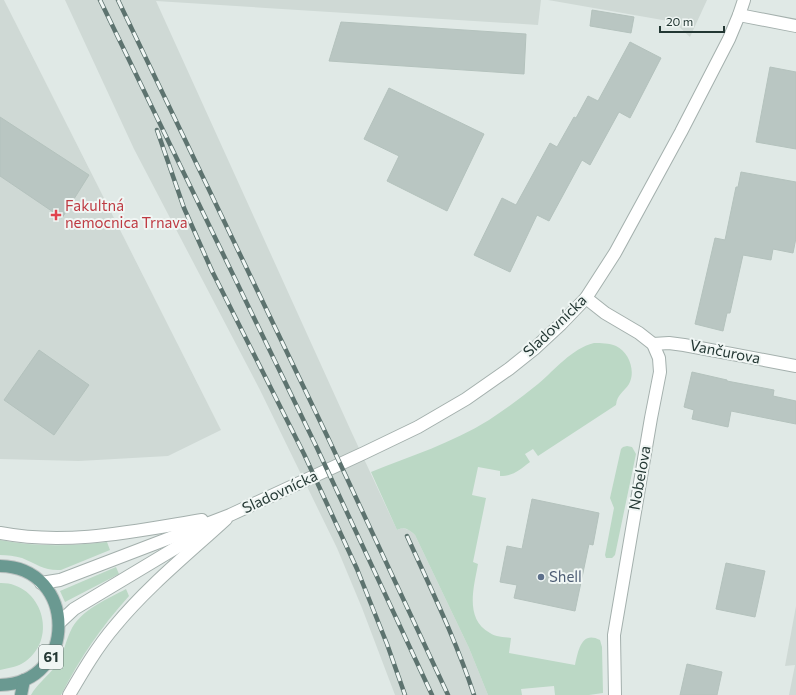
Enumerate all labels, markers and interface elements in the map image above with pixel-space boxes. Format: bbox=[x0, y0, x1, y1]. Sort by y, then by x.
scale bar bbox=[660, 8, 724, 34]
text: 20 m bbox=[666, 14, 693, 28]
place label: Fakultná nemocnica Trnava bbox=[65, 196, 188, 231]
marker: Fakultná nemocnica Trnava bbox=[50, 209, 62, 221]
street label: Sladovnícka bbox=[519, 291, 590, 360]
street label: Vančurova bbox=[688, 335, 762, 367]
street label: Nobelova bbox=[625, 444, 654, 511]
street label: Sladovnícka bbox=[239, 466, 320, 516]
place label: Shell bbox=[549, 567, 582, 585]
marker: Shell bbox=[536, 572, 546, 582]
road number: 61 bbox=[39, 645, 63, 669]

